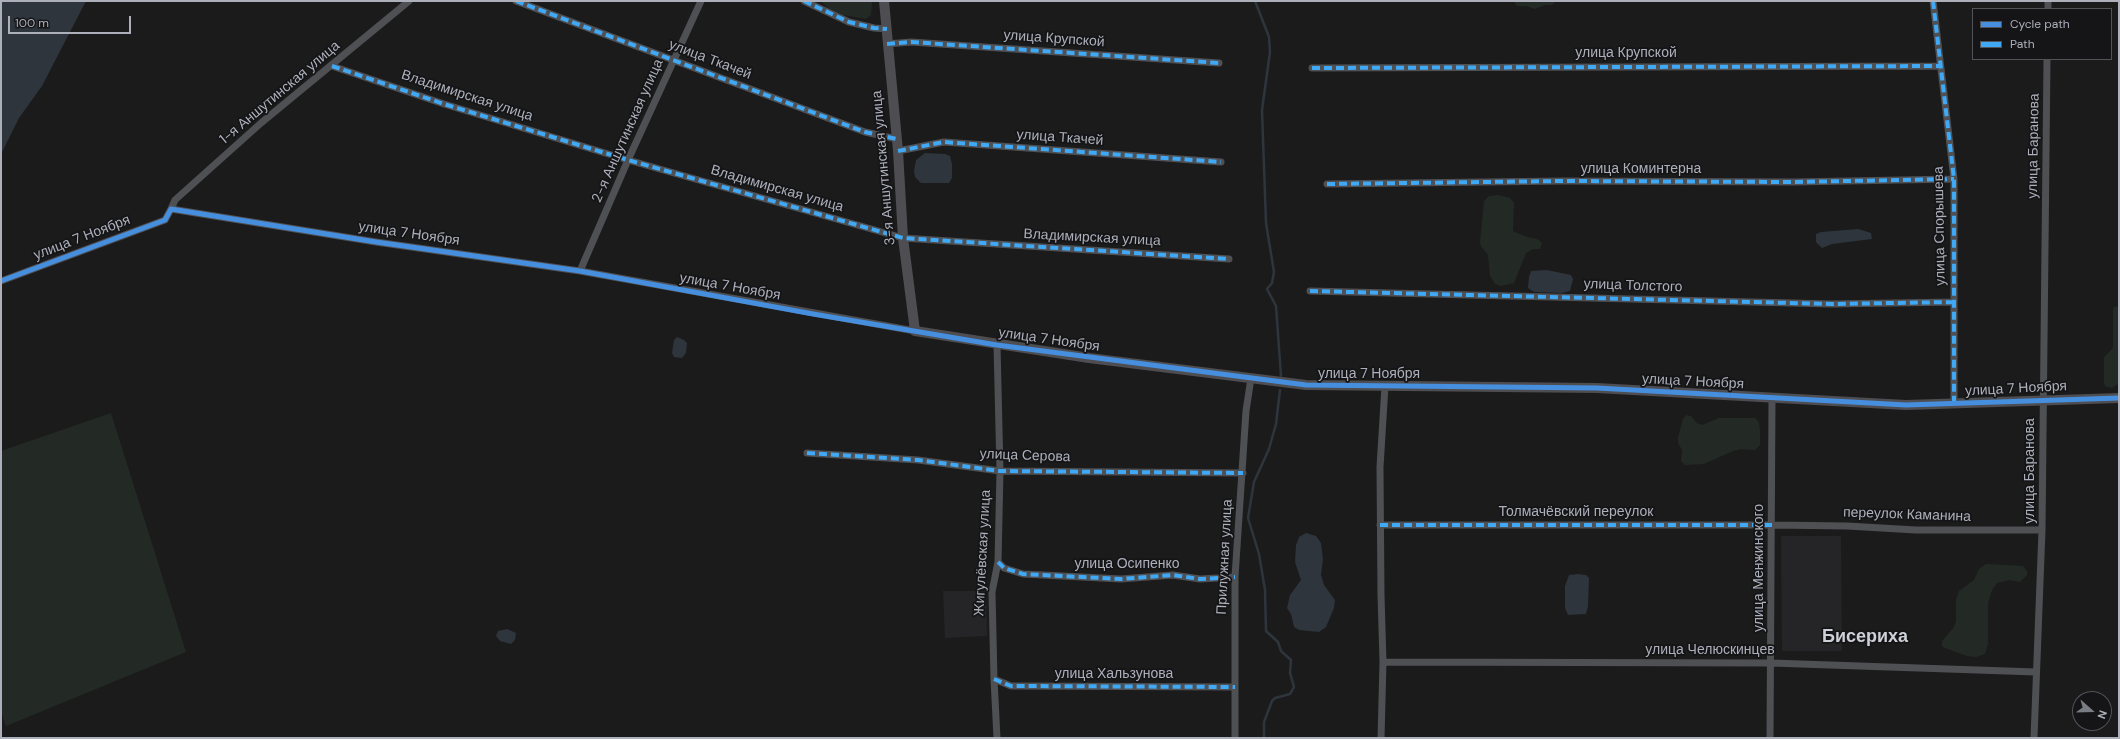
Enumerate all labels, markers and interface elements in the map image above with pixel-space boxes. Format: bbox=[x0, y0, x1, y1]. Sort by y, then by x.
scale bar bbox=[10, 8, 133, 34]
legend bbox=[1972, 8, 2112, 60]
text: 100 m bbox=[15, 15, 49, 31]
text: Cycle path bbox=[2010, 16, 2070, 32]
street label: улица Крупской bbox=[1003, 27, 1105, 51]
text: Path bbox=[2010, 36, 2035, 52]
street label: улица Ткачей bbox=[666, 37, 754, 83]
street label: 1-я Аншутинская улица bbox=[217, 38, 343, 148]
street label: улица Крупской bbox=[1575, 45, 1677, 61]
street label: 2-я Аншутинская улица bbox=[589, 57, 667, 205]
street label: Владимирская улица bbox=[399, 67, 535, 125]
street label: 3-я Аншутинская улица bbox=[869, 90, 899, 246]
street label: улица Баранова bbox=[2025, 93, 2043, 199]
street label: улица Ткачей bbox=[1016, 127, 1104, 149]
street label: улица Коминтерна bbox=[1581, 161, 1701, 177]
street label: Владимирская улица bbox=[709, 162, 845, 216]
street label: улица Спорышева bbox=[1931, 166, 1949, 286]
street label: улица 7 Ноября bbox=[31, 212, 133, 264]
street label: улица 7 Ноября bbox=[357, 219, 461, 249]
street label: Владимирская улица bbox=[1023, 226, 1161, 250]
street label: улица 7 Ноября bbox=[678, 270, 782, 304]
street label: улица Толстого bbox=[1583, 276, 1683, 296]
street label: улица 7 Ноября bbox=[997, 325, 1101, 355]
street label: улица 7 Ноября bbox=[1318, 366, 1420, 382]
street label: улица 7 Ноября bbox=[1642, 371, 1744, 393]
street label: улица 7 Ноября bbox=[1965, 378, 2067, 400]
street label: улица Баранова bbox=[2022, 418, 2038, 524]
street label: улица Серова bbox=[979, 446, 1071, 466]
street label: Жигулёвская улица bbox=[971, 489, 995, 617]
street label: Прилужная улица bbox=[1214, 499, 1236, 615]
street label: Толмачёвский переулок bbox=[1499, 504, 1653, 520]
street label: улица Менжинского bbox=[1751, 504, 1767, 632]
street label: переулок Каманина bbox=[1843, 504, 1971, 526]
street label: улица Осипенко bbox=[1074, 556, 1180, 572]
district label: Бисериха bbox=[1822, 626, 1908, 648]
street label: улица Челюскинцев bbox=[1645, 642, 1775, 658]
street label: улица Хальзунова bbox=[1055, 666, 1173, 682]
north arrow bbox=[2072, 691, 2112, 731]
text: N bbox=[2094, 709, 2110, 721]

